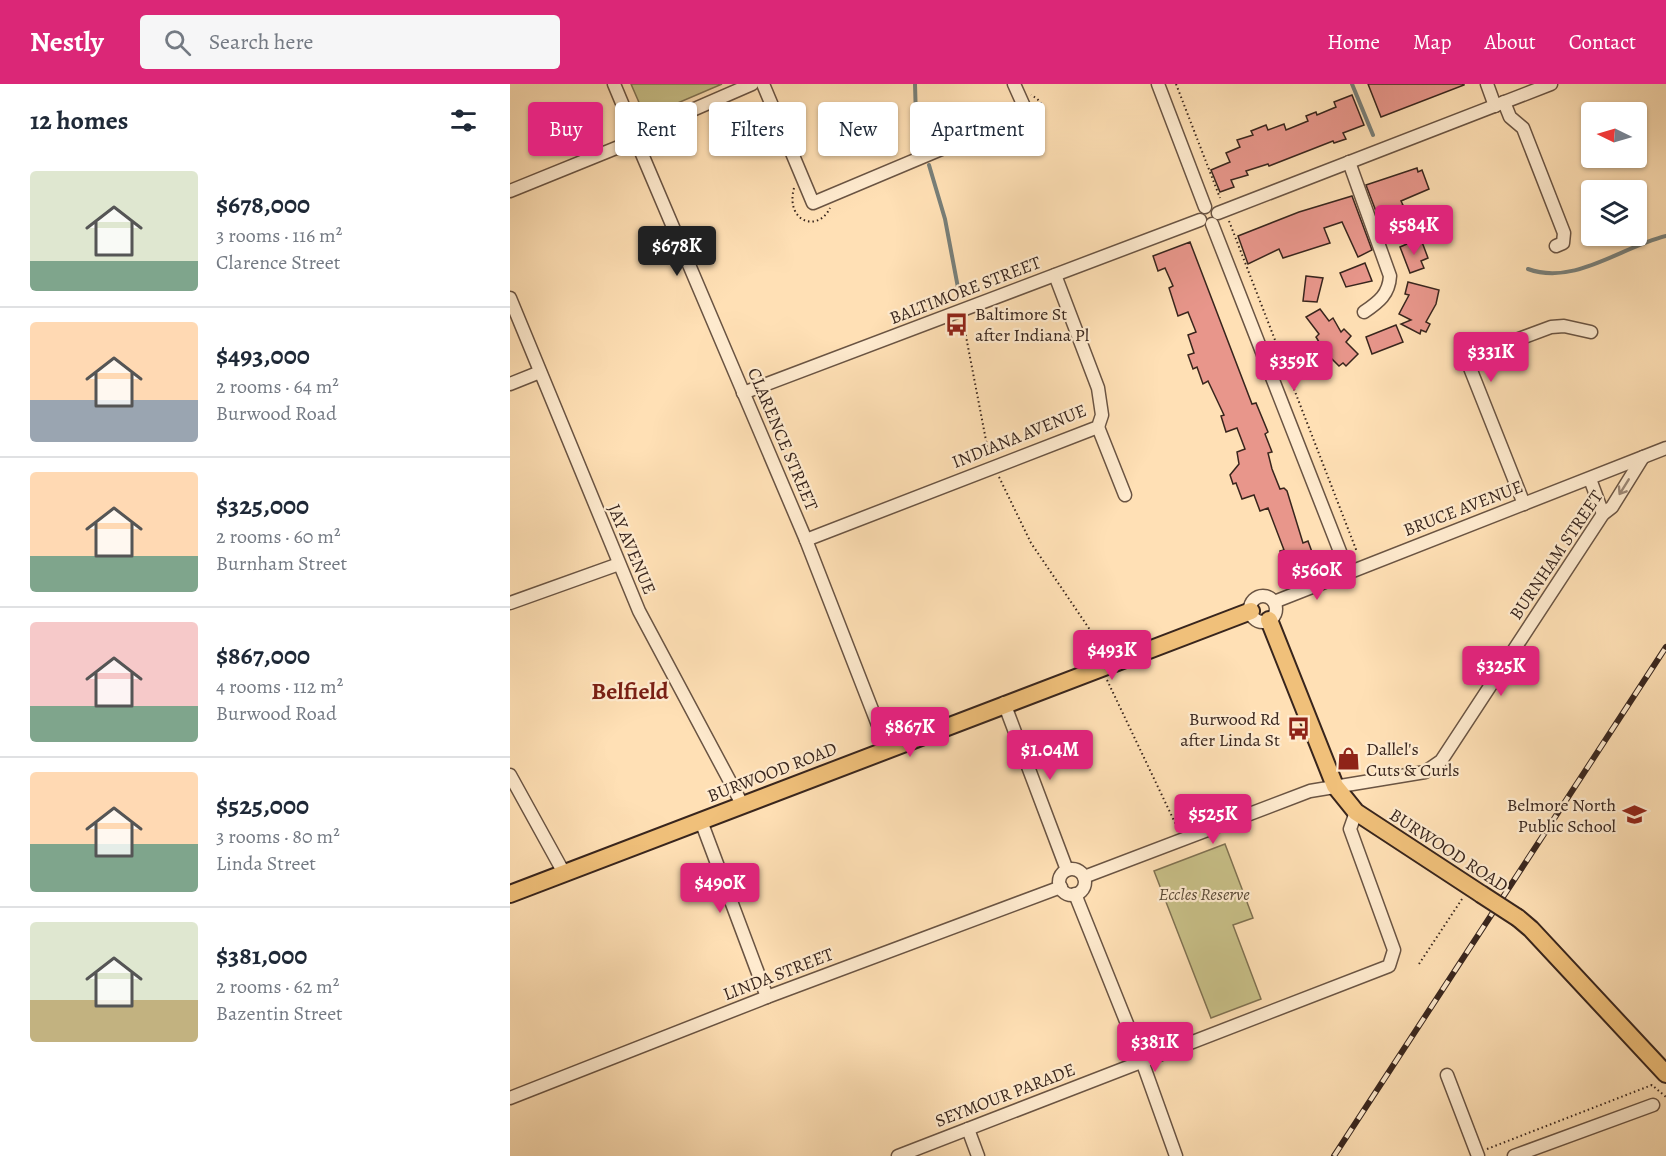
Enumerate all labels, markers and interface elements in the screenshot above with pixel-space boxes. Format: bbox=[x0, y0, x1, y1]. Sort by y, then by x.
search box bbox=[140, 15, 560, 69]
text: Nestly bbox=[30, 23, 104, 61]
icon: search bbox=[161, 26, 194, 59]
text: Search here bbox=[209, 27, 313, 57]
text: Home bbox=[1327, 28, 1380, 56]
text: Map bbox=[1413, 28, 1451, 56]
text: About bbox=[1484, 28, 1536, 56]
text: Contact bbox=[1569, 28, 1636, 56]
chip: Buy bbox=[528, 102, 603, 156]
chip: Rent bbox=[615, 102, 697, 156]
chip: Filters bbox=[709, 102, 806, 156]
chip: New bbox=[818, 102, 898, 156]
chip: Apartment bbox=[910, 102, 1045, 156]
north arrow bbox=[1581, 102, 1647, 168]
map controls bbox=[1581, 102, 1647, 246]
text: 12 homes bbox=[30, 103, 128, 138]
icon: filters bbox=[447, 104, 480, 137]
button: layers bbox=[1581, 180, 1647, 246]
text: $678,000 bbox=[216, 187, 310, 222]
icon: home bbox=[78, 195, 150, 267]
pin: $584K bbox=[1372, 205, 1456, 256]
text: $584K bbox=[1389, 211, 1439, 238]
text: 3 rooms · 116 m² bbox=[216, 222, 342, 249]
pin: $678K bbox=[635, 226, 719, 277]
text: $678K bbox=[652, 232, 702, 259]
text: Clarence Street bbox=[216, 249, 340, 276]
street label: BALTIMORE STREET bbox=[886, 250, 1044, 330]
place label: Baltimore St after Indiana Pl bbox=[975, 302, 1090, 347]
bus stop icon: Baltimore St after Indiana Pl bbox=[944, 311, 970, 337]
pin: $331K bbox=[1449, 332, 1533, 383]
text: $493,000 bbox=[216, 338, 310, 373]
text: $331K bbox=[1468, 338, 1514, 365]
pin: $359K bbox=[1252, 341, 1336, 392]
icon: home bbox=[78, 346, 150, 418]
text: $359K bbox=[1270, 347, 1318, 374]
street label: CLARENCE STREET bbox=[742, 364, 824, 514]
text: 2 rooms · 64 m² bbox=[216, 373, 339, 400]
street label: INDIANA AVENUE bbox=[948, 398, 1090, 474]
text: Burwood Road bbox=[216, 400, 337, 427]
street label: BRUCE AVENUE bbox=[1400, 474, 1526, 542]
one-way arrow bbox=[1618, 478, 1630, 495]
street label: BURNHAM STREET bbox=[1504, 486, 1608, 624]
text: $325,000 bbox=[216, 488, 309, 523]
icon: home bbox=[78, 496, 150, 568]
street label: JAY AVENUE bbox=[602, 500, 662, 598]
text: 2 rooms · 60 m² bbox=[216, 523, 340, 550]
text: Burnham Street bbox=[216, 550, 347, 577]
pin: $560K bbox=[1275, 550, 1359, 601]
text: $560K bbox=[1292, 556, 1342, 583]
pin: $493K bbox=[1070, 630, 1154, 681]
text: $493K bbox=[1087, 636, 1137, 663]
text: $867,000 bbox=[216, 638, 310, 673]
icon: home bbox=[78, 646, 150, 718]
pin: $325K bbox=[1459, 646, 1543, 697]
text: $325K bbox=[1476, 652, 1526, 679]
text: 4 rooms · 112 m² bbox=[216, 673, 343, 700]
district label: Belfield bbox=[591, 675, 669, 707]
text: Burwood Road bbox=[216, 700, 337, 727]
pin: $867K bbox=[868, 707, 952, 758]
place label: Burwood Rd after Linda St bbox=[1180, 707, 1280, 752]
text: $867K bbox=[885, 713, 935, 740]
bus stop icon: Burwood Rd after Linda St bbox=[1285, 716, 1311, 742]
pin: $1.04M bbox=[1001, 730, 1099, 781]
street label: BURWOOD ROAD bbox=[704, 736, 840, 808]
text: $1.04M bbox=[1021, 736, 1079, 763]
place label: Dallel's Cuts & Curls bbox=[1366, 737, 1459, 782]
shop icon: Dallel's Cuts & Curls bbox=[1335, 746, 1361, 772]
text: $525,000 bbox=[216, 788, 309, 823]
place label: Belmore North Public School bbox=[1507, 793, 1617, 838]
pin: $525K bbox=[1171, 794, 1255, 845]
icon: home bbox=[78, 796, 150, 868]
text: $525K bbox=[1188, 800, 1238, 827]
school or university icon: Belmore North Public School bbox=[1621, 802, 1647, 828]
street label: BURWOOD ROAD bbox=[1385, 803, 1513, 897]
text: 3 rooms · 80 m² bbox=[216, 823, 340, 850]
text: Linda Street bbox=[216, 850, 316, 877]
pin: $490K bbox=[678, 863, 762, 914]
text: $490K bbox=[694, 869, 746, 896]
park label: Eccles Reserve bbox=[1158, 882, 1250, 906]
text: $381,000 bbox=[216, 938, 307, 973]
street label: LINDA STREET bbox=[719, 942, 837, 1006]
icon: home bbox=[78, 946, 150, 1018]
text: 2 rooms · 62 m² bbox=[216, 973, 339, 1000]
text: Bazentin Street bbox=[216, 1000, 343, 1027]
pin: $381K bbox=[1113, 1022, 1197, 1073]
text: $381K bbox=[1131, 1028, 1179, 1055]
street label: SEYMOUR PARADE bbox=[931, 1057, 1079, 1133]

